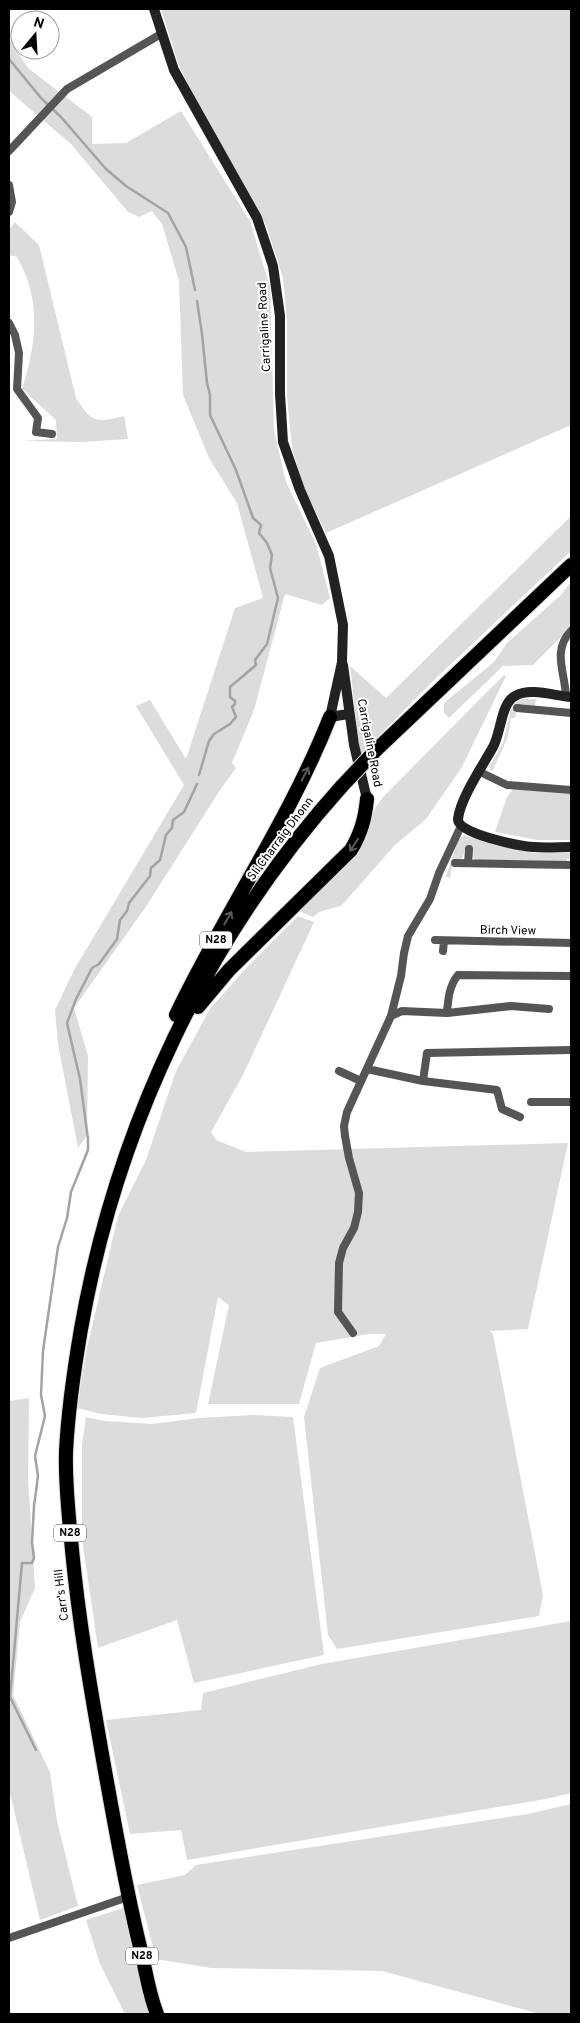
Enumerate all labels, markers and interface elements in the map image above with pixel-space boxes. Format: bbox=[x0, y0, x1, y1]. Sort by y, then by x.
north arrow bbox=[10, 10, 60, 60]
text: N bbox=[31, 14, 46, 34]
street label: Carrigaline Road bbox=[255, 282, 275, 372]
street label: Carrigaline Road bbox=[353, 697, 385, 789]
one-way arrow bbox=[300, 767, 310, 782]
street label: Sli Charraig Dhonn bbox=[244, 794, 318, 884]
one-way arrow bbox=[349, 838, 359, 852]
one-way arrow bbox=[224, 911, 234, 925]
street label: Birch View bbox=[480, 923, 537, 939]
road number: N28 bbox=[200, 932, 232, 948]
road number: N28 bbox=[54, 1525, 86, 1542]
street label: Carr's Hill bbox=[51, 1568, 73, 1622]
road number: N28 bbox=[126, 1948, 158, 1964]

